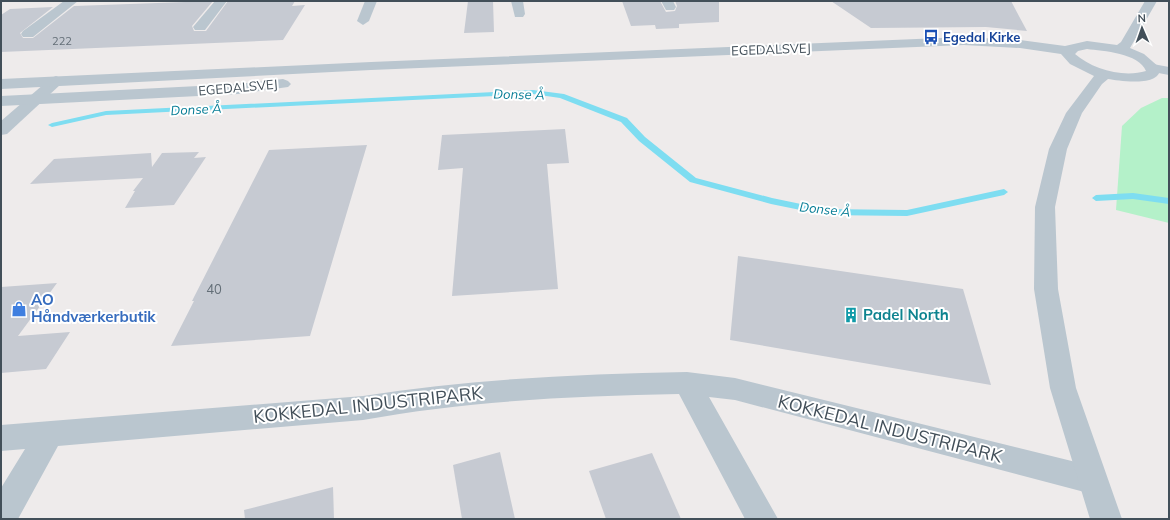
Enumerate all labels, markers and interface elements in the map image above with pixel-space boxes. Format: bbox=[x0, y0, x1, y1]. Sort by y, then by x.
north arrow bbox=[1122, 8, 1162, 48]
text: N bbox=[1137, 11, 1146, 25]
bus stop icon: Egedal Kirke bbox=[922, 28, 940, 46]
place label: Egedal Kirke bbox=[943, 29, 1020, 45]
house number: 222 bbox=[52, 34, 72, 48]
street label: EGEDALSVEJ bbox=[731, 40, 811, 58]
street label: EGEDALSVEJ bbox=[198, 76, 278, 98]
water label: Donse Å bbox=[493, 85, 545, 102]
water label: Donse Å bbox=[170, 99, 222, 118]
water label: Donse Å bbox=[799, 197, 851, 220]
house number: 40 bbox=[206, 281, 222, 297]
place label: AO Håndværkerbutik bbox=[31, 290, 156, 326]
shop icon: AO Håndværkerbutik bbox=[10, 300, 28, 318]
place label: Padel North bbox=[863, 305, 949, 324]
building icon: Padel North bbox=[842, 306, 860, 324]
street label: KOKKEDAL INDUSTRIPARK bbox=[252, 381, 484, 428]
street label: KOKKEDAL INDUSTRIPARK bbox=[776, 389, 1005, 468]

